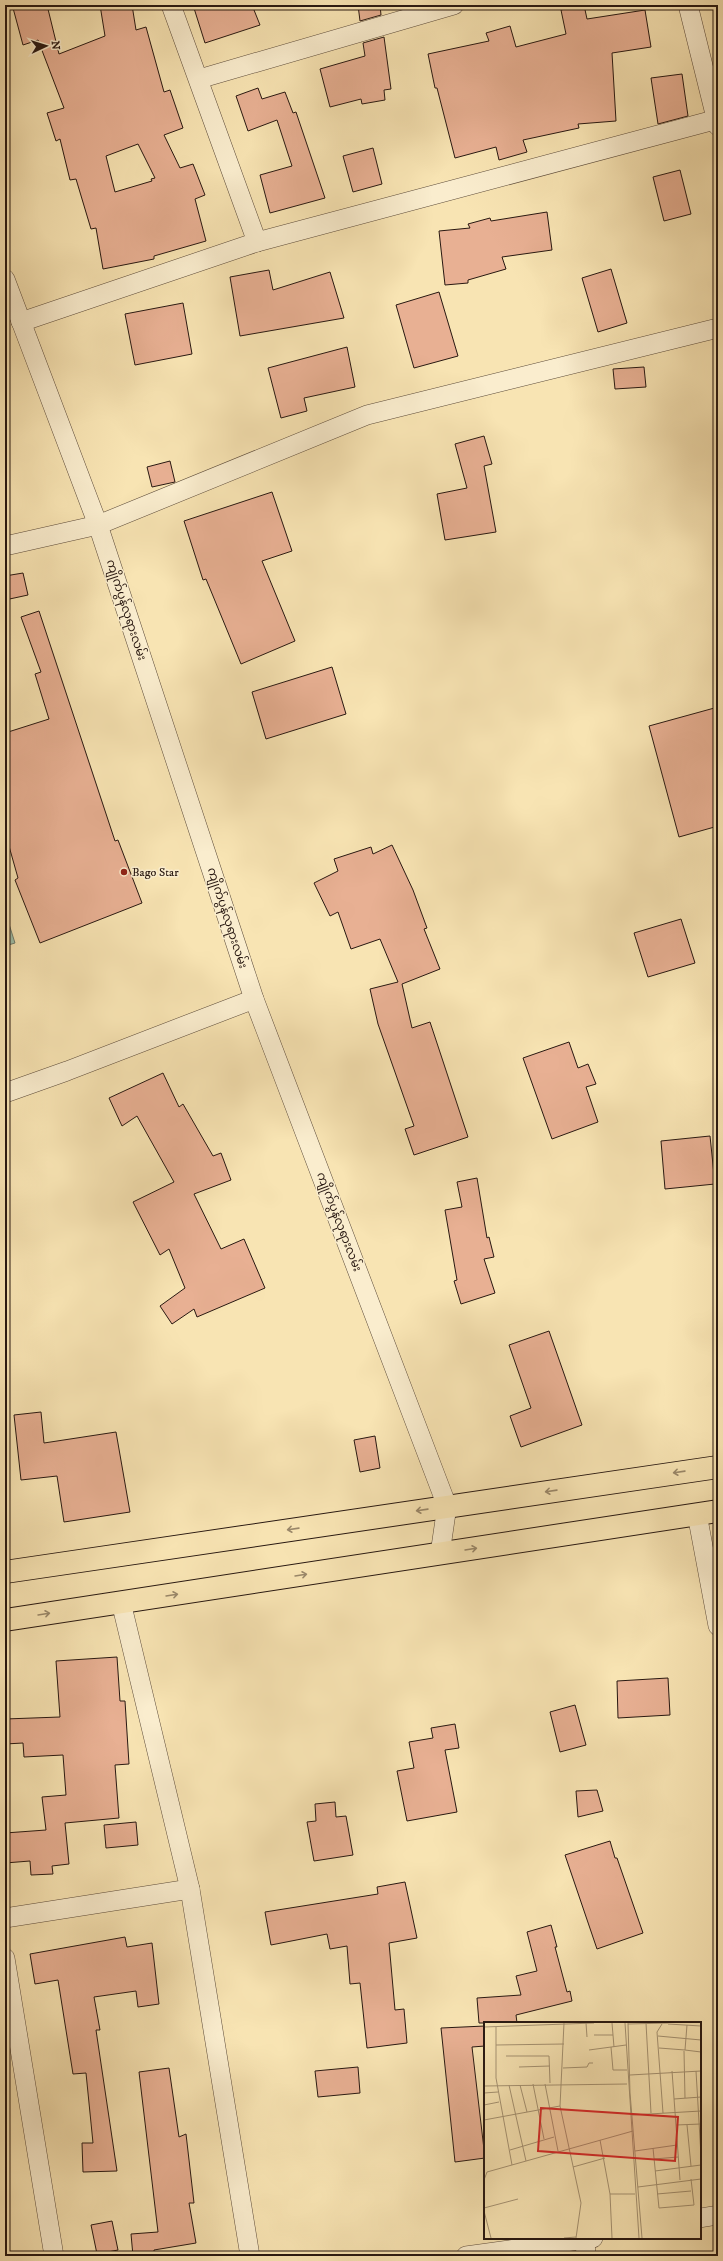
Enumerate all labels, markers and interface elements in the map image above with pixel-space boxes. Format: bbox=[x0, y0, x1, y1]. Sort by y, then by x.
north arrow bbox=[26, 26, 66, 66]
text: N bbox=[48, 40, 62, 50]
street label: ကျိုက်ပွန်လုရားလမ်း bbox=[101, 557, 151, 663]
place label: Bago Star bbox=[132, 865, 179, 880]
street label: ကျိုက်ပွန်လုရားလမ်း bbox=[202, 865, 252, 971]
marker: Bago Star bbox=[119, 867, 129, 877]
street label: ကျိုက်ပွန်လုရားလမ်း bbox=[311, 1169, 367, 1275]
one-way arrow bbox=[673, 1468, 686, 1476]
one-way arrow bbox=[545, 1487, 558, 1495]
one-way arrow bbox=[416, 1506, 429, 1514]
one-way arrow bbox=[287, 1525, 300, 1533]
one-way arrow bbox=[464, 1545, 477, 1553]
one-way arrow bbox=[294, 1571, 307, 1579]
one-way arrow bbox=[165, 1591, 178, 1599]
one-way arrow bbox=[37, 1610, 50, 1618]
inset map bbox=[484, 2022, 701, 2239]

